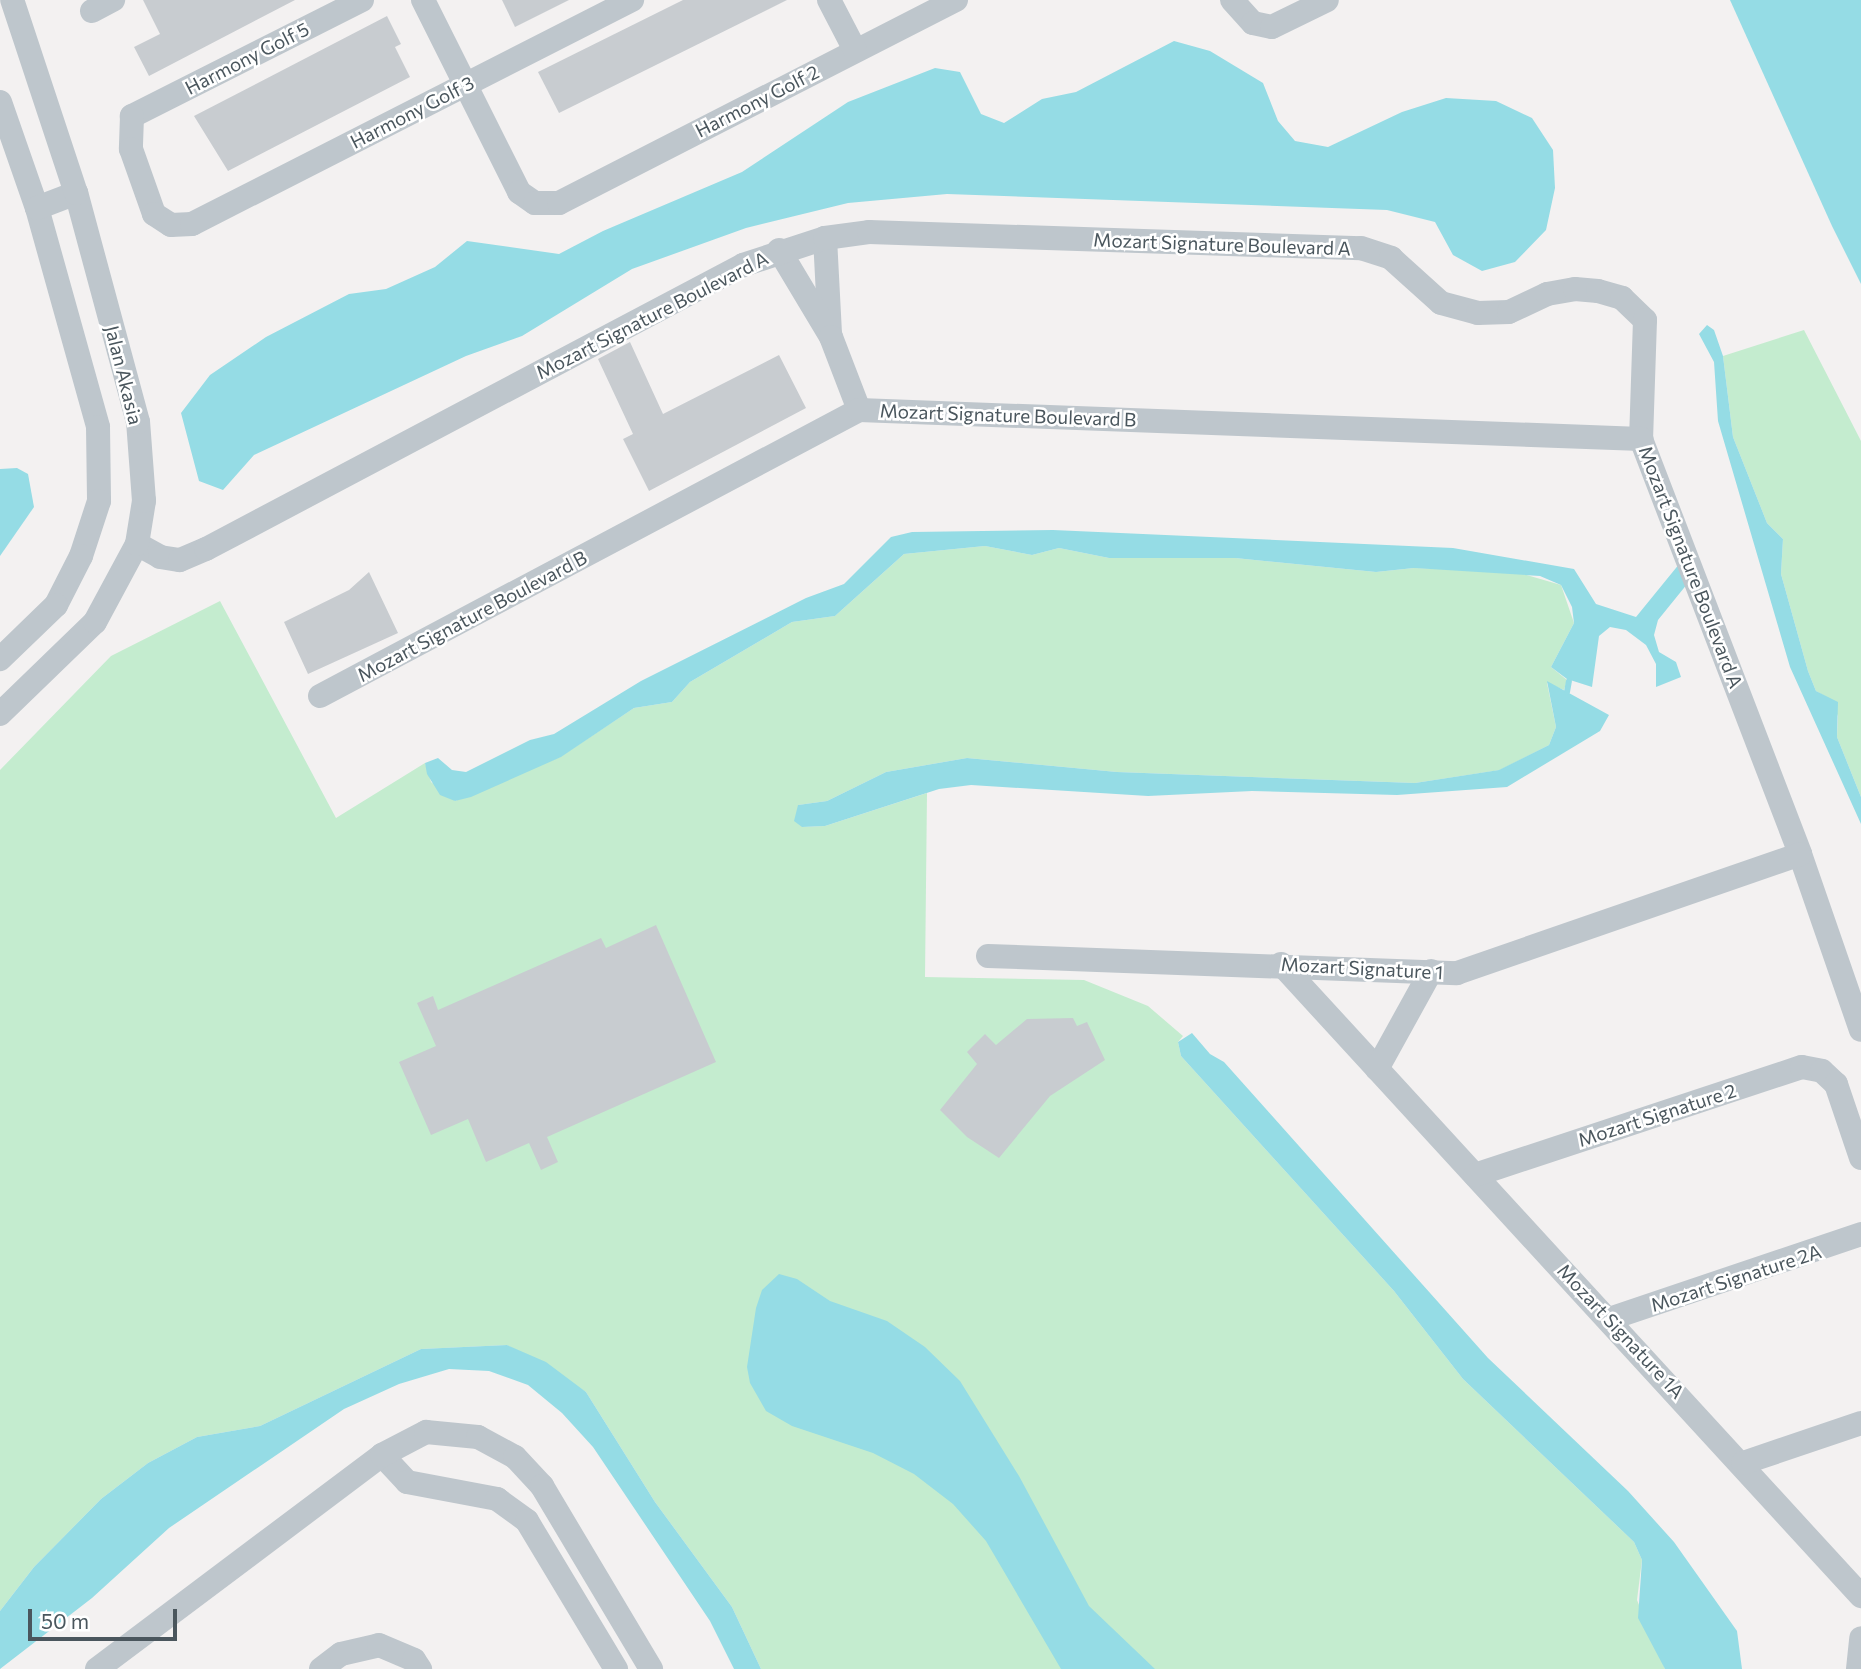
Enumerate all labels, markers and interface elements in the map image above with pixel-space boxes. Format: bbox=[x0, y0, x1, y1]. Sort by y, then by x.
street label: Harmony Golf 5 bbox=[181, 17, 313, 99]
street label: Harmony Golf 2 bbox=[691, 60, 823, 142]
street label: Harmony Golf 3 bbox=[346, 71, 478, 153]
street label: Mozart Signature Boulevard A bbox=[1093, 228, 1351, 260]
street label: Mozart Signature Boulevard A bbox=[532, 246, 772, 384]
street label: Jalan Akasia bbox=[101, 323, 147, 427]
street label: Mozart Signature Boulevard B bbox=[879, 399, 1137, 431]
street label: Mozart Signature Boulevard A bbox=[1634, 443, 1748, 691]
street label: Mozart Signature Boulevard B bbox=[353, 546, 591, 686]
street label: Mozart Signature 1 bbox=[1280, 952, 1444, 984]
street label: Mozart Signature 2 bbox=[1575, 1079, 1739, 1151]
street label: Mozart Signature 2A bbox=[1648, 1240, 1824, 1316]
street label: Mozart Signature 1A bbox=[1553, 1259, 1689, 1403]
scale bar bbox=[32, 1596, 180, 1640]
text: 50 m bbox=[41, 1608, 89, 1633]

